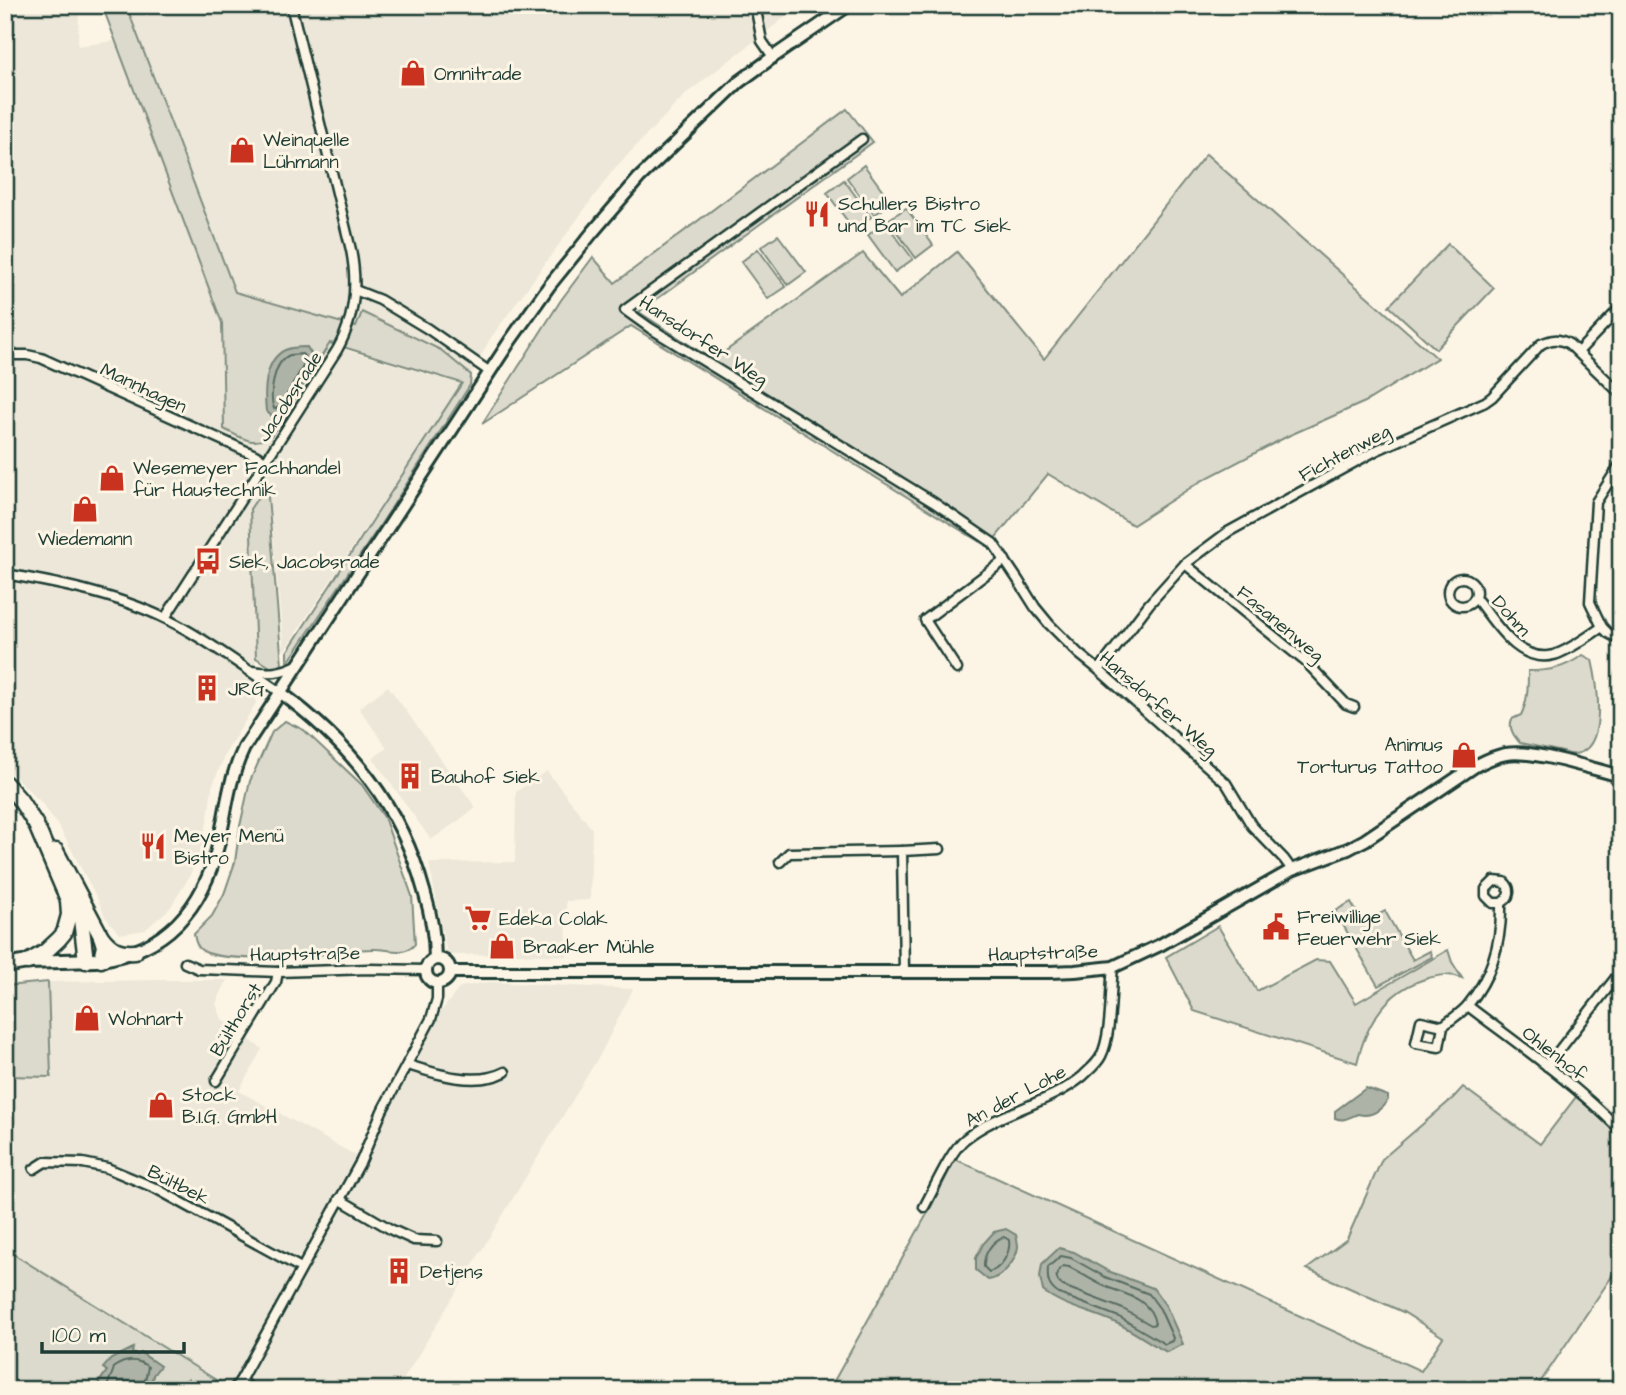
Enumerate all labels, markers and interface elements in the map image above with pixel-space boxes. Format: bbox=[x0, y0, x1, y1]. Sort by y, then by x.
shop icon: Omnitrade bbox=[398, 58, 428, 88]
place label: Omnitrade bbox=[434, 61, 522, 88]
place label: Weinquelle Lühmann bbox=[263, 127, 349, 176]
shop icon: Weinquelle Lühmann bbox=[227, 135, 257, 165]
place label: Schullers Bistro und Bar im TC Siek bbox=[838, 191, 1011, 240]
restaurant icon: Schullers Bistro und Bar im TC Siek bbox=[802, 199, 832, 229]
street label: Hansdorfer Weg bbox=[633, 289, 773, 394]
street label: Jacobsrade bbox=[251, 346, 330, 447]
street label: Mannhagen bbox=[95, 356, 191, 421]
street label: Fichtenweg bbox=[1294, 418, 1396, 490]
place label: Wesemeyer Fachhandel für Haustechnik bbox=[133, 455, 341, 504]
shop icon: Wesemeyer Fachhandel für Haustechnik bbox=[97, 463, 127, 493]
shop icon: Wiedemann bbox=[70, 494, 100, 524]
place label: Wiedemann bbox=[38, 526, 132, 553]
bus stop icon: Siek, Jacobsrade bbox=[193, 546, 223, 576]
place label: Siek, Jacobsrade bbox=[229, 549, 380, 576]
street label: Fasanenweg bbox=[1230, 579, 1330, 670]
street label: Dohm bbox=[1485, 589, 1537, 643]
street label: Hansdorfer Weg bbox=[1092, 645, 1223, 764]
building icon: JRG bbox=[192, 673, 222, 703]
place label: JRG bbox=[228, 676, 265, 703]
place label: Animus Torturus Tattoo bbox=[1297, 732, 1443, 781]
shop icon: Animus Torturus Tattoo bbox=[1449, 740, 1479, 770]
building icon: Bauhof Siek bbox=[395, 761, 425, 791]
place label: Bauhof Siek bbox=[431, 764, 540, 791]
place label: Meyer Menü Bistro bbox=[174, 823, 284, 872]
restaurant icon: Meyer Menü Bistro bbox=[138, 831, 168, 861]
supermarket icon: Edeka Colak bbox=[463, 903, 493, 933]
place label: Freiwillige Feuerwehr Siek bbox=[1297, 904, 1441, 953]
place label: Edeka Colak bbox=[499, 906, 608, 933]
public building icon: Freiwillige Feuerwehr Siek bbox=[1261, 912, 1291, 942]
shop icon: Braaker Mühle bbox=[487, 931, 517, 961]
place label: Braaker Mühle bbox=[523, 934, 654, 961]
street label: Hauptstraße bbox=[987, 938, 1099, 969]
street label: Hauptstraße bbox=[250, 940, 360, 969]
street label: Bülthorst bbox=[204, 978, 269, 1062]
shop icon: Wohnart bbox=[72, 1003, 102, 1033]
place label: Wohnart bbox=[108, 1006, 184, 1033]
street label: Ohlenhof bbox=[1516, 1020, 1593, 1089]
street label: An der Lohe bbox=[960, 1058, 1071, 1134]
place label: Stock B.I.G. GmbH bbox=[182, 1082, 277, 1131]
shop icon: Stock B.I.G. GmbH bbox=[146, 1090, 176, 1120]
street label: Bültbek bbox=[143, 1158, 214, 1213]
building icon: Detjens bbox=[384, 1256, 414, 1286]
place label: Detjens bbox=[420, 1259, 483, 1286]
scale bar bbox=[42, 1311, 184, 1355]
text: 100 m bbox=[52, 1321, 107, 1350]

